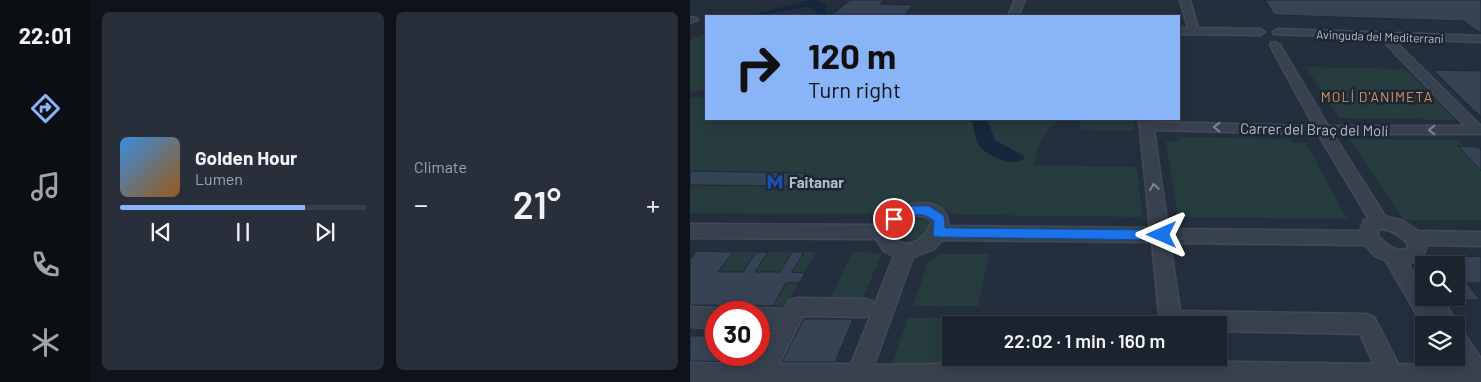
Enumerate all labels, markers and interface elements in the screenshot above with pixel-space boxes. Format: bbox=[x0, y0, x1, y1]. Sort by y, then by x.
text: 22:01 bbox=[19, 22, 71, 48]
street label: Avinguda del Mediterrani bbox=[1316, 27, 1444, 45]
text: 120 m bbox=[808, 34, 896, 76]
icon: right bbox=[725, 35, 790, 100]
text: Turn right bbox=[808, 76, 901, 102]
district label: MOLÍ D'ANIMETA bbox=[1321, 88, 1433, 105]
icon: directions bbox=[28, 91, 63, 126]
street label: Carrer del Braç del Molí bbox=[1240, 119, 1388, 139]
one-way arrow bbox=[1213, 122, 1221, 133]
one-way arrow bbox=[1428, 125, 1436, 135]
text: Golden Hour bbox=[195, 146, 297, 169]
text: Climate bbox=[414, 157, 467, 176]
icon: music bbox=[28, 169, 63, 204]
text: Lumen bbox=[195, 169, 243, 188]
metro station icon: Faitanar bbox=[765, 172, 785, 192]
place label: Faitanar bbox=[789, 173, 844, 191]
text: 21° bbox=[513, 181, 561, 227]
one-way arrow bbox=[1149, 183, 1160, 191]
text: − bbox=[414, 187, 428, 221]
text: + bbox=[646, 187, 660, 221]
pin bbox=[873, 198, 915, 240]
icon: arrive bbox=[880, 205, 908, 233]
position arrow bbox=[1135, 208, 1187, 260]
icon: previous bbox=[147, 218, 175, 246]
icon: pause bbox=[229, 218, 257, 246]
icon: next bbox=[311, 218, 339, 246]
icon: phone bbox=[28, 247, 63, 282]
map controls bbox=[1415, 256, 1465, 366]
button: search bbox=[1415, 256, 1465, 306]
speed limit sign: 30 bbox=[705, 301, 770, 366]
button: layers bbox=[1415, 316, 1465, 366]
icon: climate bbox=[28, 325, 63, 360]
text: 22:02 · 1 min · 160 m bbox=[1004, 329, 1165, 352]

